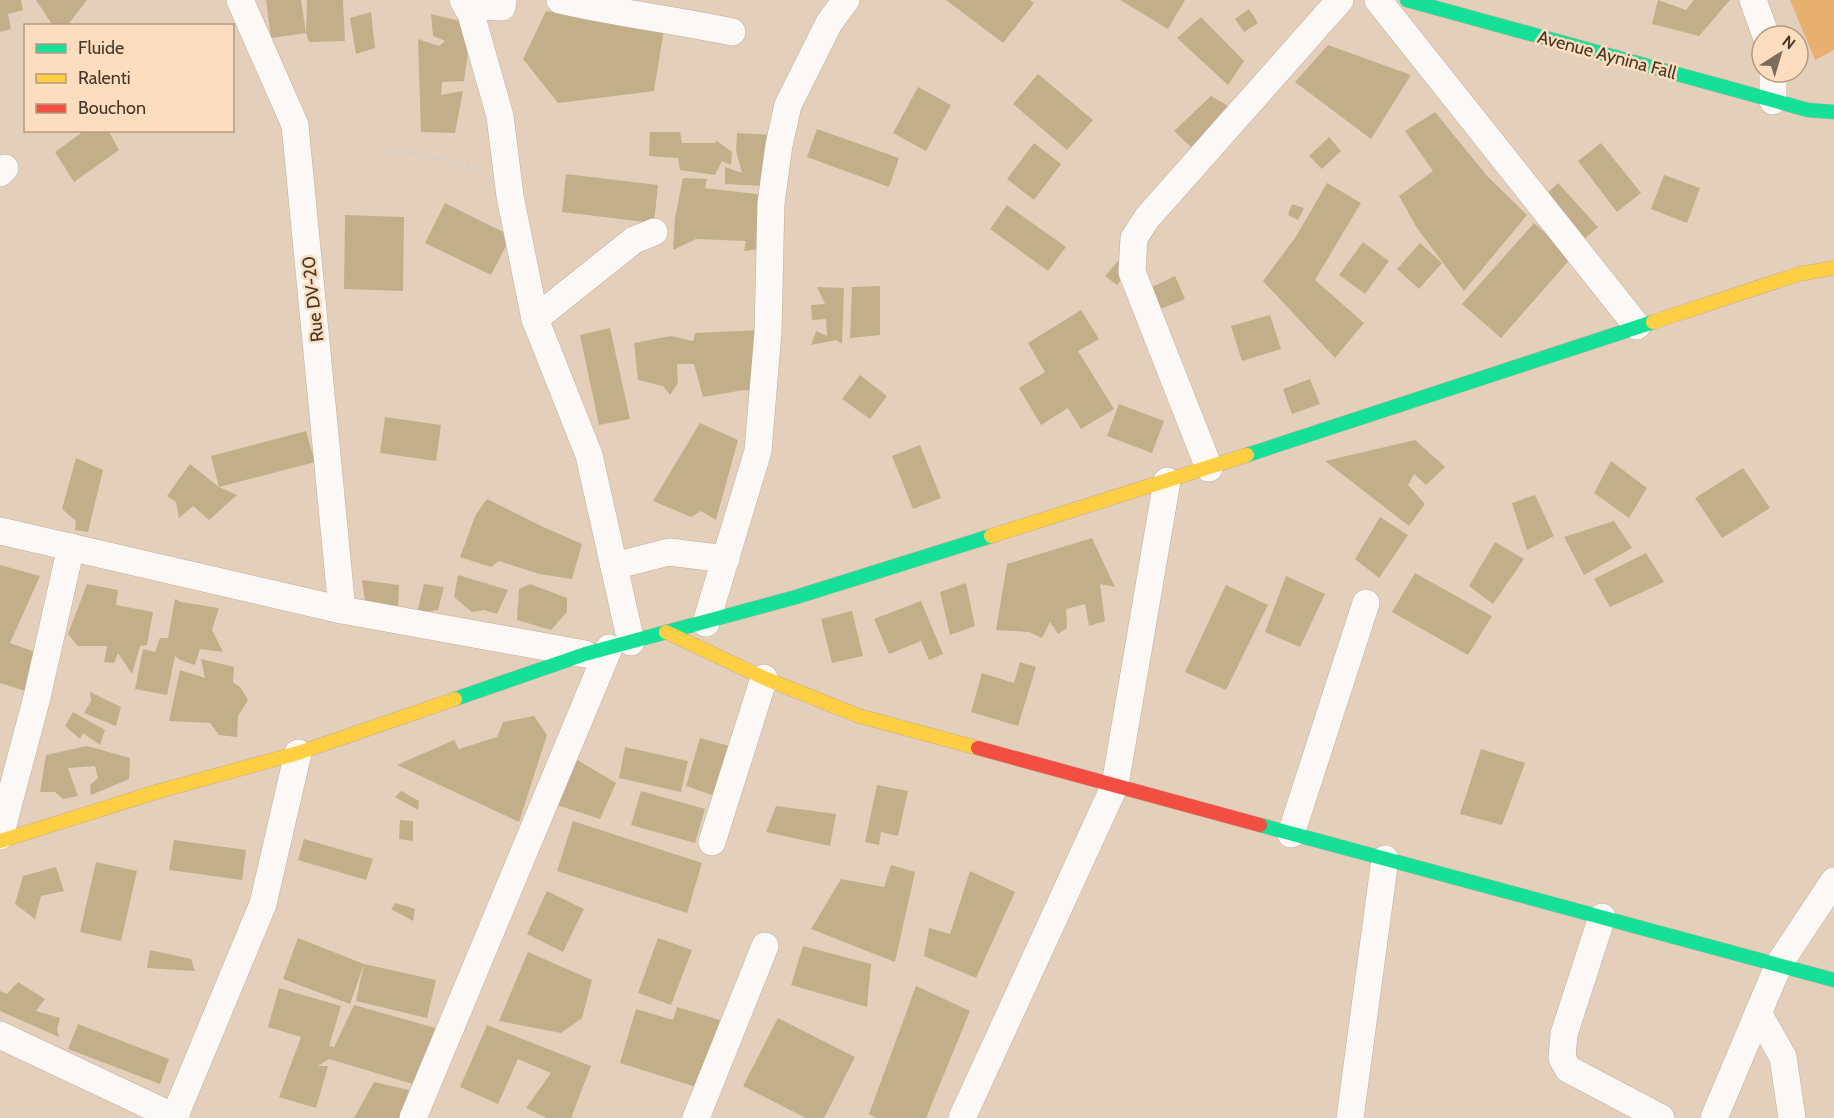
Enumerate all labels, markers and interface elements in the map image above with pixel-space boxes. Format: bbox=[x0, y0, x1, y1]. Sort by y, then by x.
legend bbox=[24, 24, 234, 132]
north arrow bbox=[1750, 24, 1810, 84]
street label: Avenue Aynina Fall bbox=[1535, 26, 1680, 84]
text: N bbox=[1778, 31, 1799, 53]
text: Fluide bbox=[78, 37, 124, 59]
text: Ralenti bbox=[78, 67, 131, 89]
text: Bouchon bbox=[78, 97, 146, 119]
street label: Rue DV-20 bbox=[298, 255, 328, 343]

